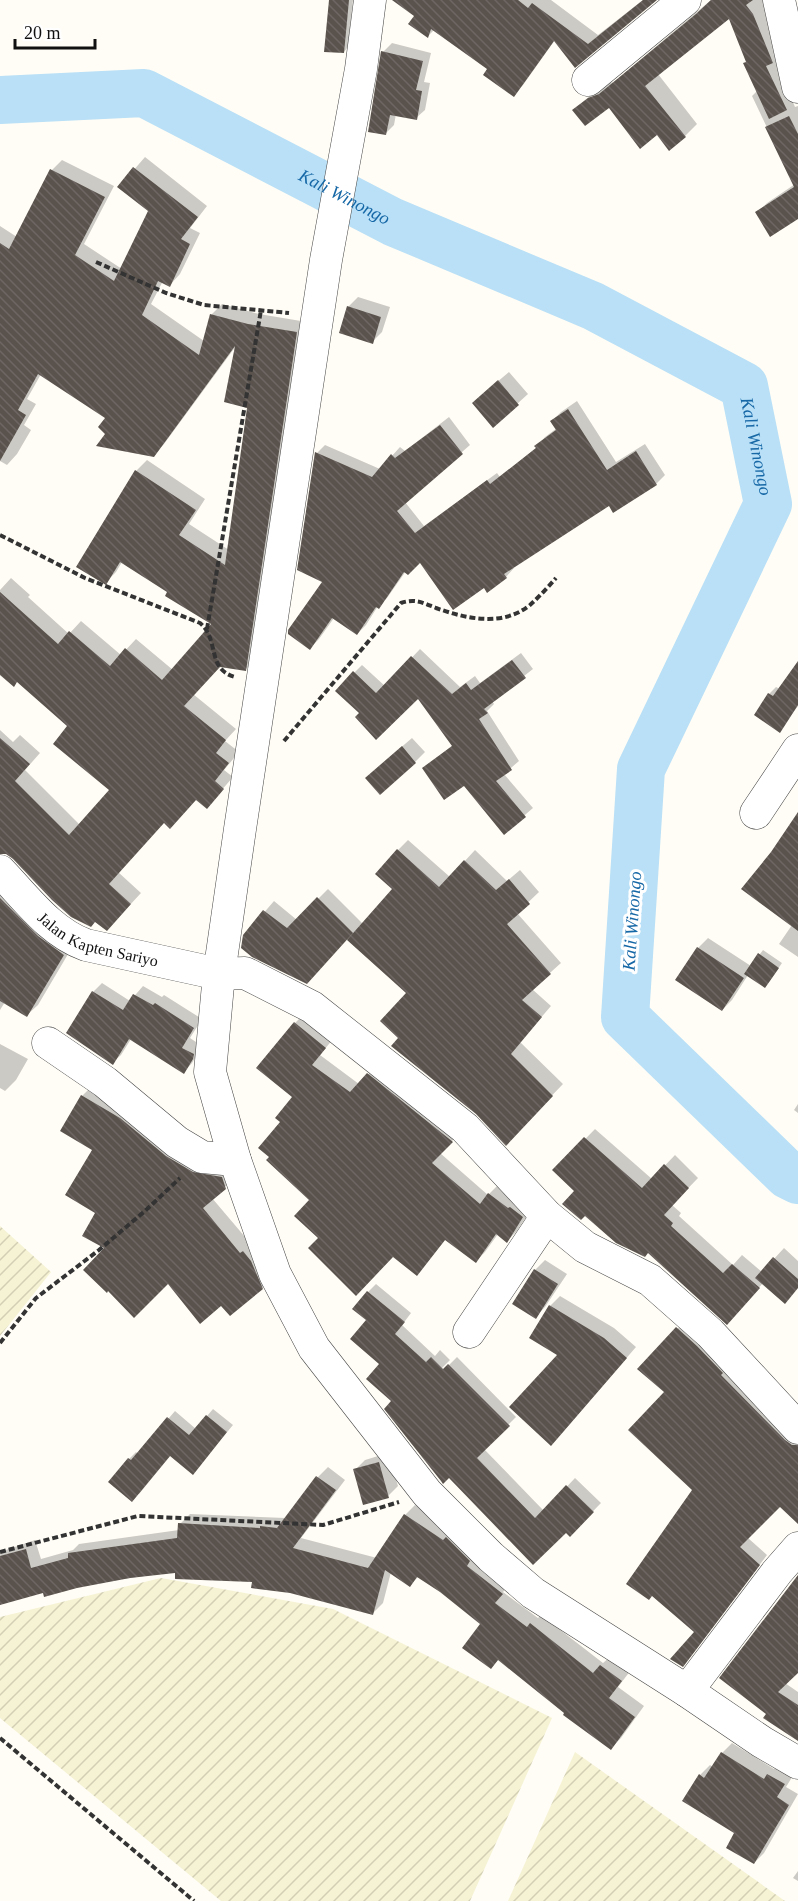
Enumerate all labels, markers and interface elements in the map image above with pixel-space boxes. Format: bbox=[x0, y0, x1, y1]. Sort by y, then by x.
scale bar bbox=[15, 12, 94, 50]
text: 20 m bbox=[24, 23, 61, 43]
water label: Kali Winongo bbox=[295, 165, 393, 229]
water label: Kali Winongo bbox=[736, 395, 776, 497]
water label: Kali Winongo bbox=[618, 871, 645, 972]
street label: Jalan Kapten Sariyo bbox=[35, 908, 160, 969]

